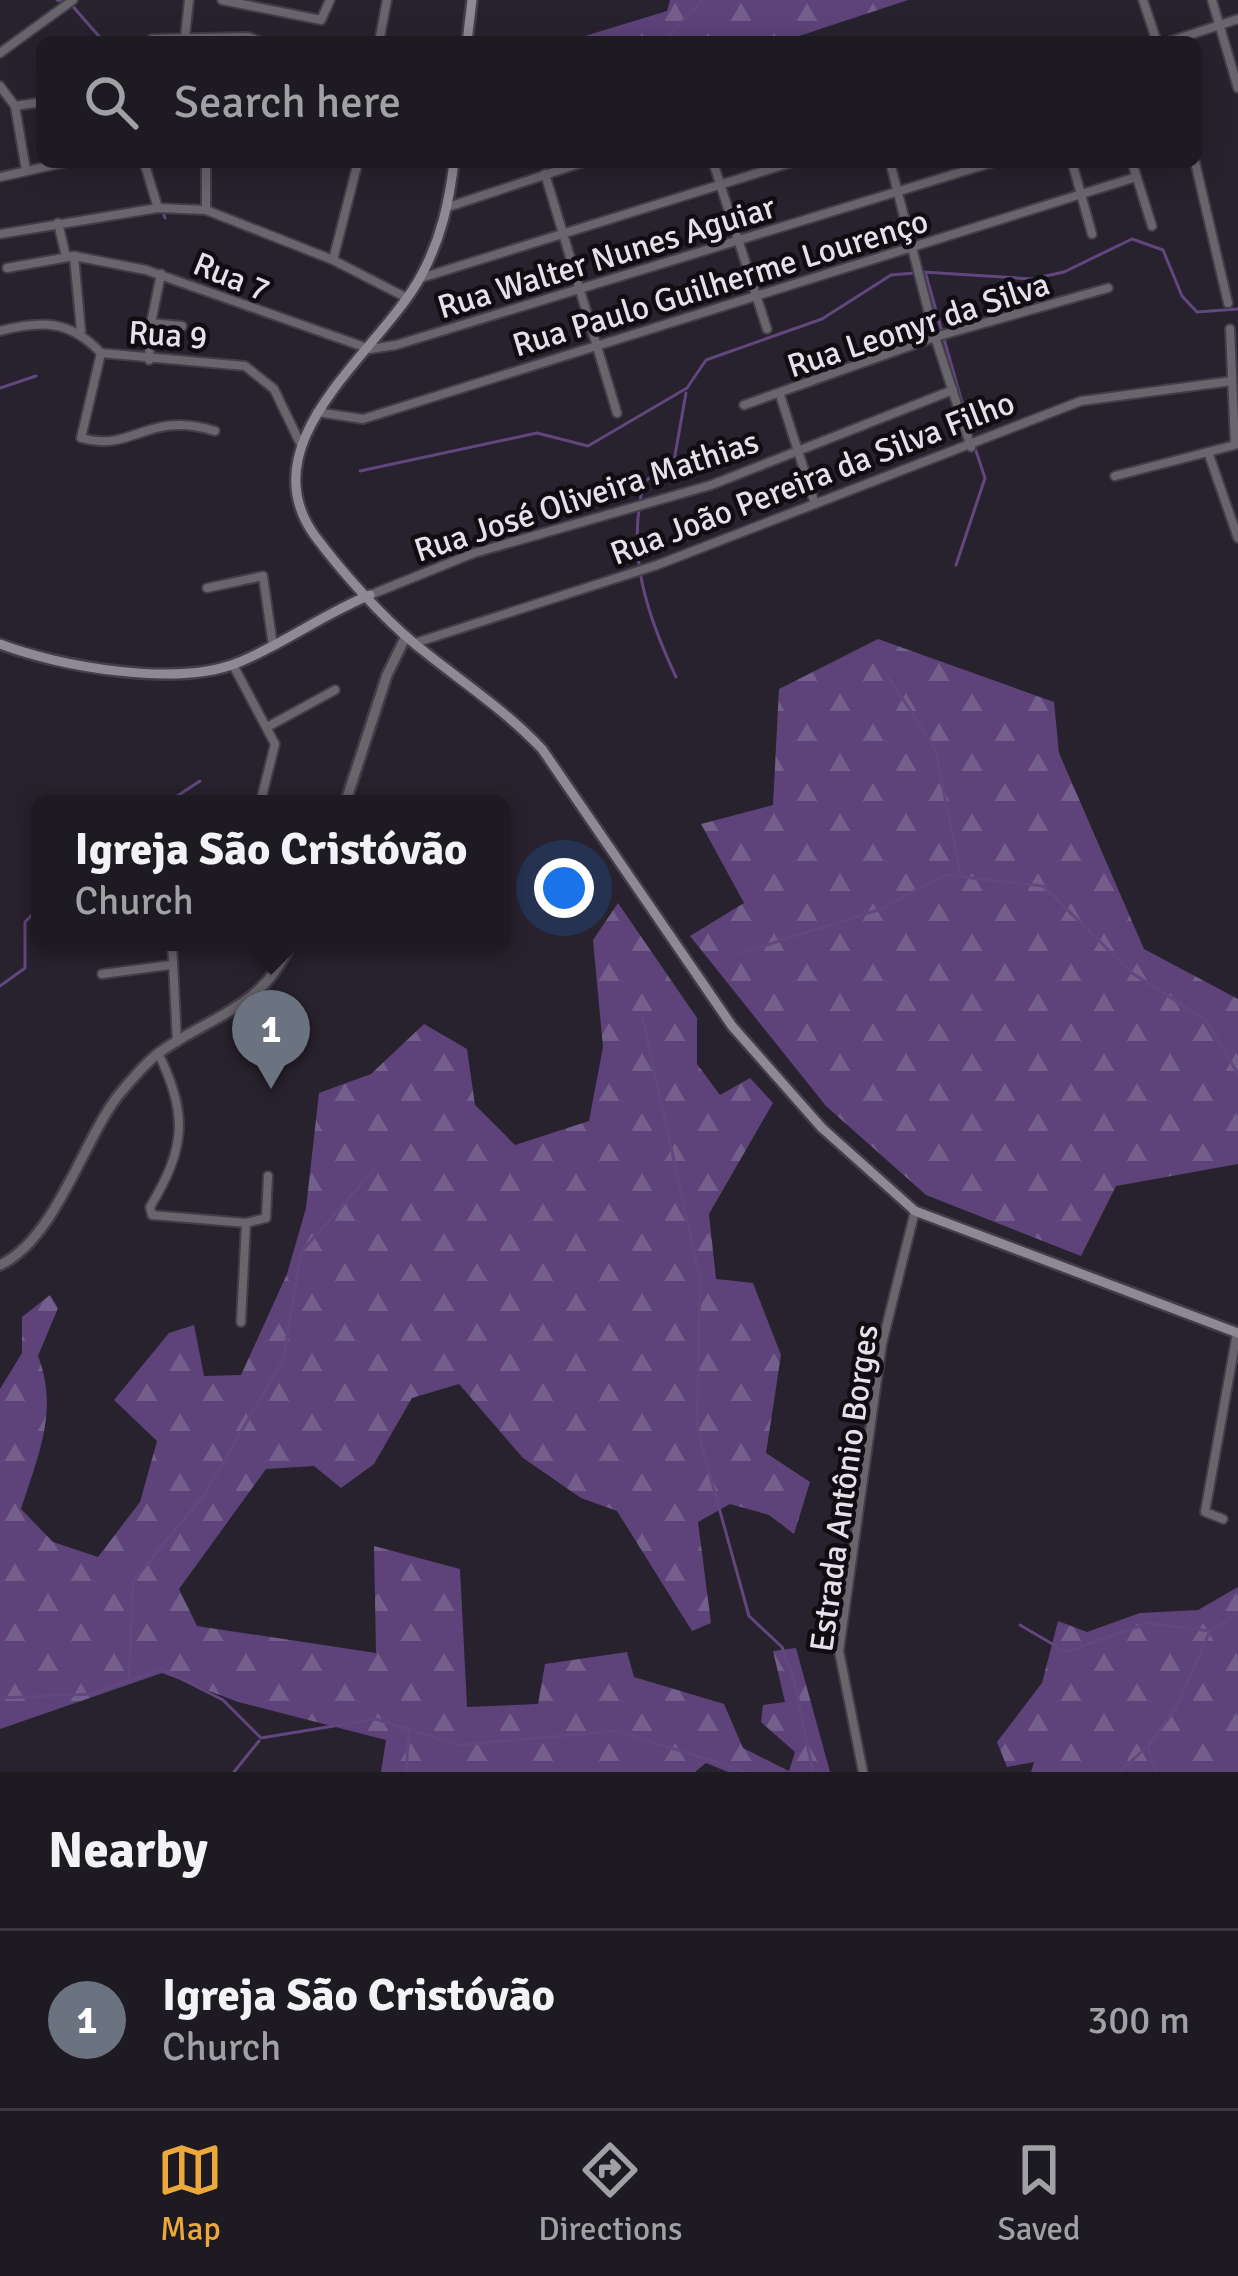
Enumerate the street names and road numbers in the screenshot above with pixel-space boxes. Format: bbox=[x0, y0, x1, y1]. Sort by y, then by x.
street label: Rua Walter Nunes Aguiar bbox=[433, 187, 780, 328]
street label: Rua Paulo Guilherme Lourenço bbox=[508, 201, 933, 366]
street label: Rua 7 bbox=[187, 244, 276, 311]
street label: Rua Leonyr da Silva bbox=[782, 264, 1055, 387]
street label: Rua 9 bbox=[127, 312, 209, 359]
street label: Rua João Pereira da Silva Filho bbox=[605, 382, 1020, 574]
street label: Rua José Oliveira Mathias bbox=[409, 421, 764, 572]
street label: Estrada Antônio Borges bbox=[801, 1322, 888, 1654]

